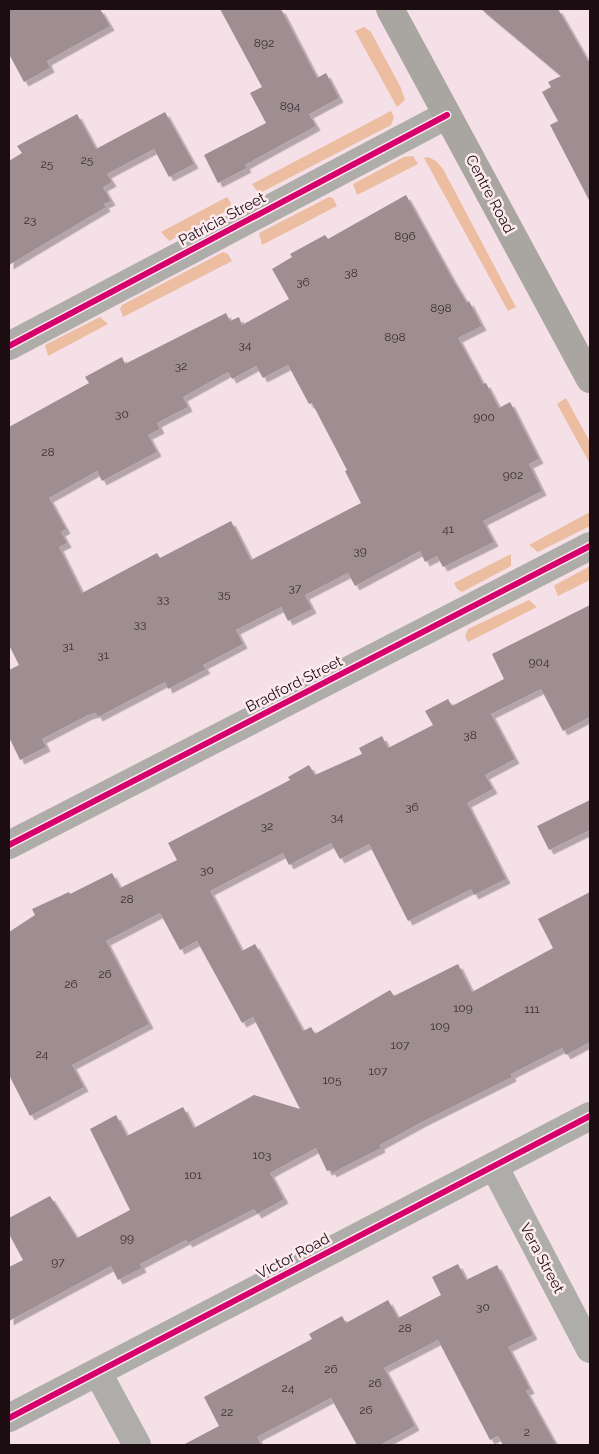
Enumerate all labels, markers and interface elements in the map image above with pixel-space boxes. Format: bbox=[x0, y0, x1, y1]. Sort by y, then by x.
house number: 892 bbox=[254, 36, 274, 50]
house number: 894 bbox=[280, 99, 301, 113]
street label: Centre Road bbox=[462, 152, 518, 236]
house number: 25 bbox=[81, 153, 94, 167]
house number: 25 bbox=[41, 157, 54, 171]
street label: Patricia Street bbox=[175, 189, 269, 249]
house number: 23 bbox=[24, 213, 36, 227]
house number: 896 bbox=[394, 229, 416, 243]
house number: 38 bbox=[344, 266, 358, 280]
house number: 36 bbox=[296, 275, 310, 289]
house number: 898 bbox=[430, 301, 452, 315]
house number: 898 bbox=[384, 330, 406, 344]
house number: 34 bbox=[239, 338, 252, 352]
house number: 32 bbox=[175, 359, 187, 373]
house number: 30 bbox=[115, 407, 129, 421]
house number: 900 bbox=[473, 410, 495, 424]
house number: 28 bbox=[41, 445, 55, 459]
house number: 902 bbox=[503, 468, 523, 482]
house number: 41 bbox=[442, 522, 454, 536]
house number: 39 bbox=[353, 544, 367, 558]
house number: 37 bbox=[289, 581, 302, 595]
house number: 35 bbox=[218, 587, 231, 601]
house number: 33 bbox=[157, 592, 169, 606]
house number: 33 bbox=[134, 617, 146, 631]
house number: 31 bbox=[62, 639, 74, 653]
house number: 31 bbox=[97, 648, 109, 662]
street label: Bradford Street bbox=[243, 652, 345, 716]
house number: 904 bbox=[529, 655, 550, 669]
house number: 38 bbox=[463, 728, 477, 742]
house number: 36 bbox=[405, 800, 419, 814]
house number: 34 bbox=[331, 810, 344, 824]
house number: 32 bbox=[261, 819, 273, 833]
house number: 30 bbox=[200, 863, 214, 877]
house number: 28 bbox=[120, 892, 134, 906]
house number: 26 bbox=[98, 967, 112, 981]
house number: 26 bbox=[64, 977, 78, 991]
house number: 109 bbox=[453, 1001, 473, 1015]
house number: 111 bbox=[524, 1002, 540, 1016]
house number: 109 bbox=[430, 1019, 450, 1033]
house number: 107 bbox=[391, 1038, 410, 1052]
house number: 24 bbox=[36, 1047, 49, 1061]
house number: 107 bbox=[369, 1064, 388, 1078]
house number: 105 bbox=[322, 1073, 342, 1087]
house number: 103 bbox=[253, 1148, 271, 1162]
house number: 101 bbox=[184, 1168, 202, 1182]
street label: Vera Street bbox=[516, 1220, 568, 1296]
street label: Victor Road bbox=[253, 1229, 333, 1283]
house number: 99 bbox=[120, 1231, 134, 1245]
house number: 97 bbox=[51, 1255, 65, 1269]
house number: 30 bbox=[476, 1300, 490, 1314]
house number: 28 bbox=[398, 1321, 412, 1335]
house number: 26 bbox=[324, 1362, 338, 1376]
house number: 26 bbox=[368, 1376, 382, 1390]
house number: 24 bbox=[282, 1381, 295, 1395]
house number: 26 bbox=[359, 1403, 373, 1417]
house number: 22 bbox=[221, 1405, 233, 1419]
house number: 2 bbox=[524, 1425, 530, 1439]

